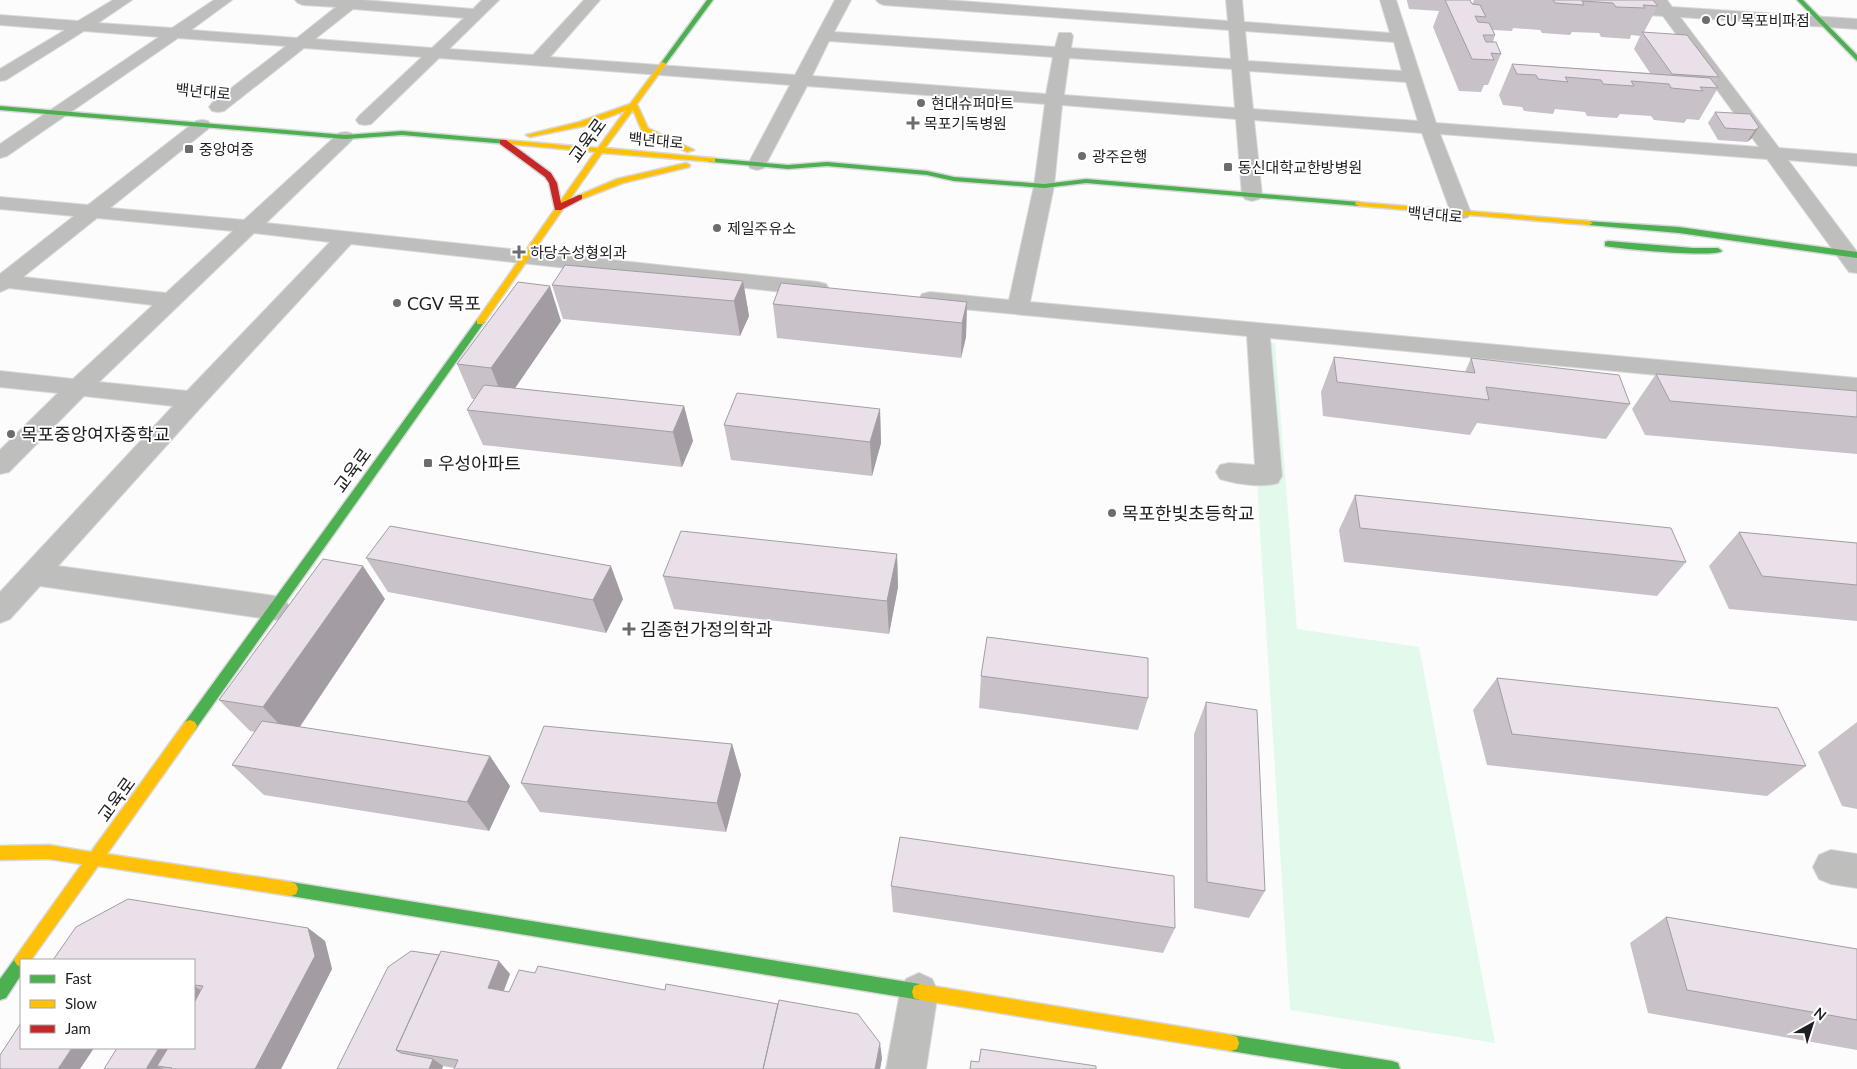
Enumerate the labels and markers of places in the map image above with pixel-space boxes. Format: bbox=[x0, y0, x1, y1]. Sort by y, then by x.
place label: CU 목포비파점 bbox=[1716, 11, 1810, 29]
marker: CU 목포비파점 bbox=[1700, 14, 1712, 26]
place label: 현대슈퍼마트 bbox=[931, 94, 1014, 112]
marker: 현대슈퍼마트 bbox=[915, 97, 927, 109]
place label: 목포기독병원 bbox=[924, 114, 1007, 132]
marker: 목포기독병원 bbox=[906, 116, 920, 130]
place label: 중앙여중 bbox=[199, 140, 254, 158]
marker: 중앙여중 bbox=[183, 143, 195, 155]
place label: 광주은행 bbox=[1092, 147, 1147, 165]
marker: 광주은행 bbox=[1076, 150, 1088, 162]
place label: 동신대학교한방병원 bbox=[1238, 158, 1362, 176]
marker: 동신대학교한방병원 bbox=[1222, 161, 1234, 173]
place label: 제일주유소 bbox=[727, 219, 796, 237]
marker: 제일주유소 bbox=[711, 222, 723, 234]
place label: 하당수성형외과 bbox=[530, 243, 627, 261]
marker: 하당수성형외과 bbox=[512, 245, 526, 259]
place label: CGV 목포 bbox=[407, 292, 481, 314]
marker: CGV 목포 bbox=[391, 297, 403, 309]
place label: 목포중앙여자중학교 bbox=[21, 423, 170, 445]
marker: 목포중앙여자중학교 bbox=[5, 428, 17, 440]
place label: 우성아파트 bbox=[438, 452, 521, 474]
marker: 우성아파트 bbox=[422, 457, 434, 469]
place label: 목포한빛초등학교 bbox=[1122, 502, 1254, 524]
marker: 목포한빛초등학교 bbox=[1106, 507, 1118, 519]
place label: 김종현가정의학과 bbox=[640, 618, 773, 640]
marker: 김종현가정의학과 bbox=[622, 622, 636, 636]

